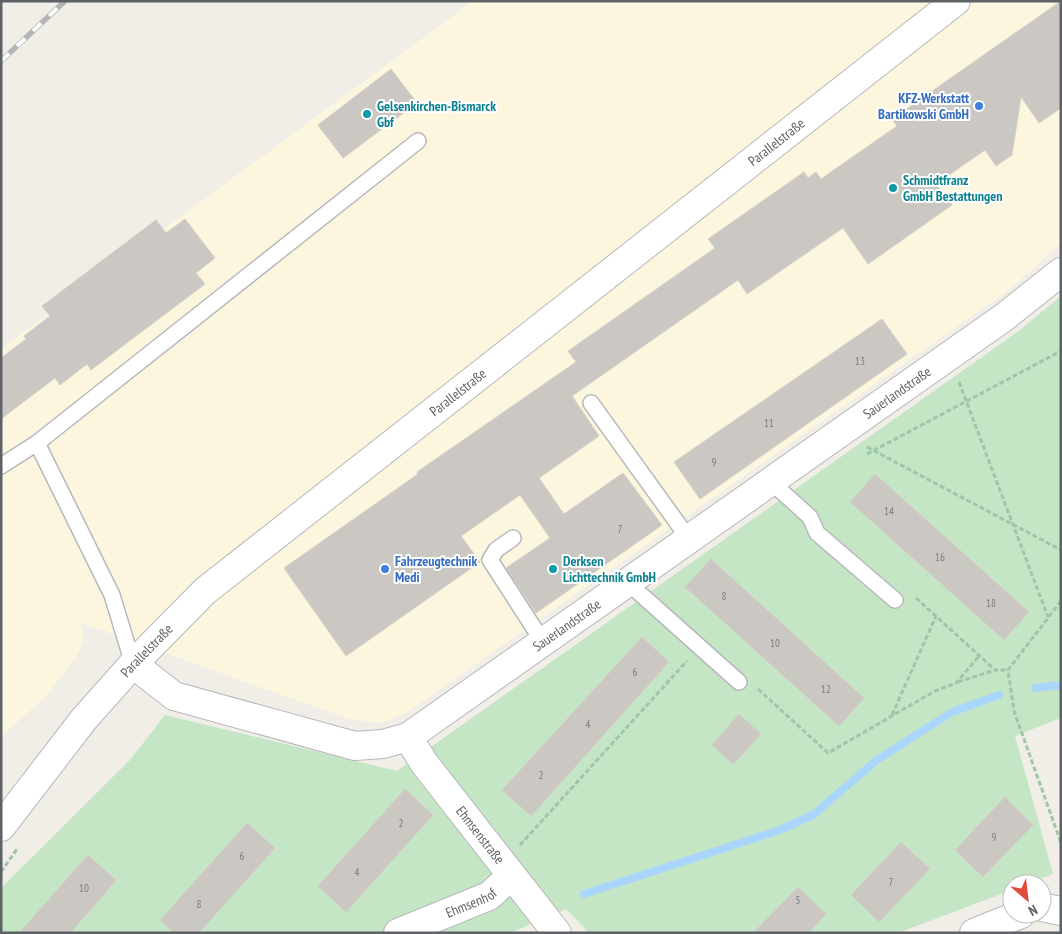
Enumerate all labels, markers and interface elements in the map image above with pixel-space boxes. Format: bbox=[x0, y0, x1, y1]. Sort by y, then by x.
place label: KFZ-Werkstatt Bartikowski GmbH bbox=[878, 89, 969, 123]
place label: Gelsenkirchen-Bismarck Gbf bbox=[377, 97, 496, 131]
marker: KFZ-Werkstatt Bartikowski GmbH bbox=[973, 100, 985, 112]
marker: Gelsenkirchen-Bismarck Gbf bbox=[361, 108, 373, 120]
street label: Parallelstraße bbox=[744, 114, 809, 170]
place label: Schmidtfranz GmbH Bestattungen bbox=[903, 171, 1003, 205]
marker: Schmidtfranz GmbH Bestattungen bbox=[887, 182, 899, 194]
house number: 13 bbox=[855, 354, 865, 368]
street label: Sauerlandstraße bbox=[860, 362, 935, 423]
street label: Parallelstraße bbox=[426, 364, 490, 420]
house number: 11 bbox=[764, 416, 774, 430]
house number: 9 bbox=[712, 455, 717, 469]
house number: 14 bbox=[884, 504, 894, 518]
house number: 7 bbox=[618, 522, 623, 536]
house number: 16 bbox=[935, 550, 945, 564]
place label: Fahrzeugtechnik Medi bbox=[395, 552, 477, 586]
place label: Derksen Lichttechnik GmbH bbox=[563, 552, 656, 586]
marker: Fahrzeugtechnik Medi bbox=[379, 563, 391, 575]
marker: Derksen Lichttechnik GmbH bbox=[547, 563, 559, 575]
house number: 8 bbox=[722, 589, 727, 603]
street label: Sauerlandstraße bbox=[529, 595, 604, 655]
house number: 18 bbox=[986, 596, 996, 610]
street label: Parallelstraße bbox=[117, 620, 177, 681]
house number: 10 bbox=[770, 636, 780, 650]
house number: 6 bbox=[633, 665, 638, 679]
house number: 12 bbox=[821, 682, 831, 696]
house number: 4 bbox=[586, 717, 591, 731]
house number: 2 bbox=[539, 768, 544, 782]
street label: Ehmsenstraße bbox=[452, 802, 509, 868]
house number: 2 bbox=[399, 816, 404, 830]
house number: 9 bbox=[992, 830, 997, 844]
house number: 6 bbox=[240, 849, 245, 863]
house number: 4 bbox=[355, 865, 360, 879]
north arrow bbox=[1002, 874, 1052, 924]
house number: 7 bbox=[889, 875, 894, 889]
house number: 10 bbox=[79, 881, 89, 895]
street label: Ehmsenhof bbox=[443, 884, 501, 922]
house number: 5 bbox=[796, 893, 801, 907]
house number: 8 bbox=[197, 897, 202, 911]
text: N bbox=[1026, 901, 1041, 920]

